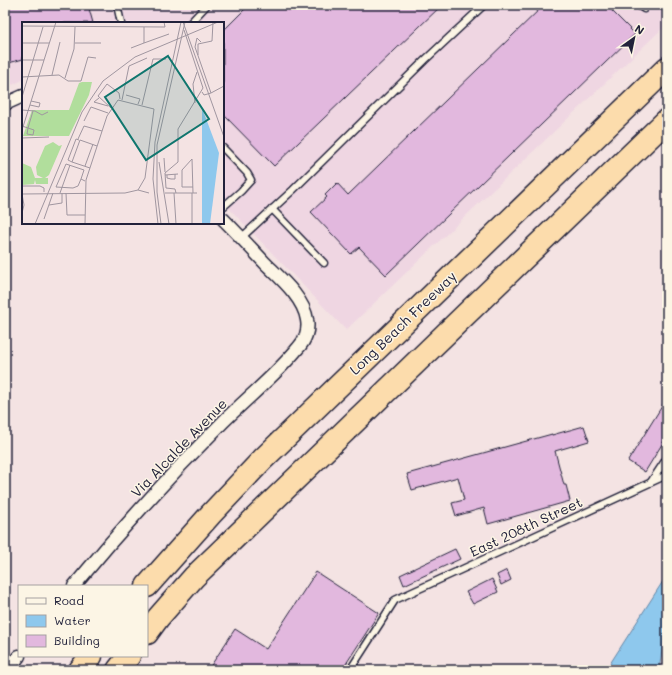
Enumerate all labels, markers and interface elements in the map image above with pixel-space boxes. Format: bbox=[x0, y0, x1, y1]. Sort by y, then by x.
north arrow bbox=[614, 18, 654, 58]
text: N bbox=[632, 21, 647, 38]
inset map bbox=[22, 22, 224, 224]
street label: Long Beach Freeway bbox=[345, 267, 460, 379]
street label: Via Alcalde Avenue bbox=[126, 394, 231, 501]
street label: East 208th Street bbox=[466, 492, 585, 561]
legend bbox=[18, 585, 148, 657]
text: Road bbox=[54, 592, 84, 608]
text: Water bbox=[54, 612, 91, 628]
text: Building bbox=[54, 632, 100, 648]

